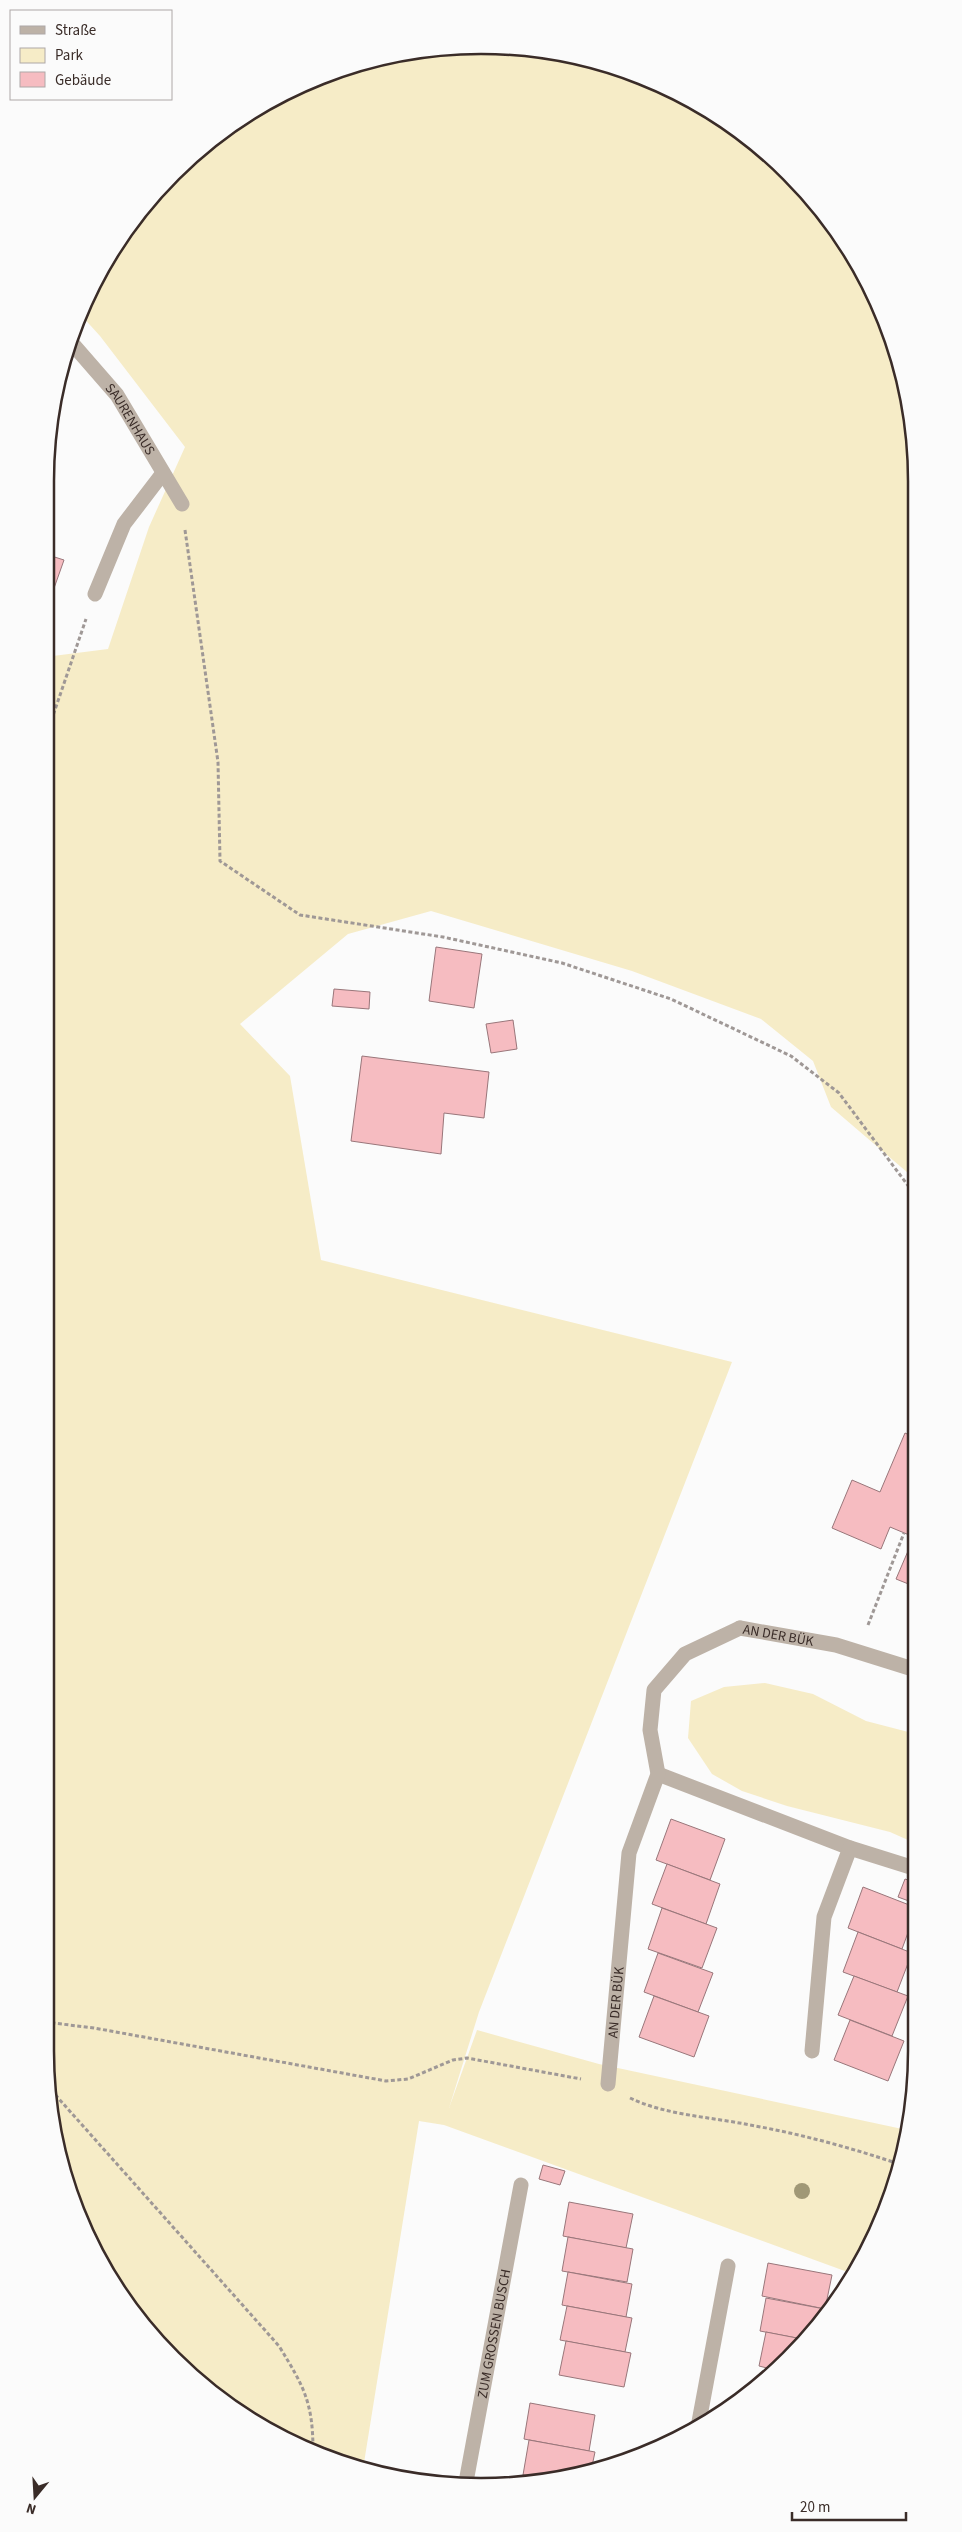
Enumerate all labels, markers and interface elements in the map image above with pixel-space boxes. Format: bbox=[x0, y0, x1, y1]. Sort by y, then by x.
legend bbox=[10, 10, 172, 100]
text: Straße bbox=[55, 20, 96, 41]
text: Park bbox=[55, 45, 84, 66]
text: Gebäude bbox=[55, 70, 111, 91]
street label: SAURENHAUS bbox=[100, 379, 160, 459]
street label: AN DER BÜK bbox=[741, 1620, 816, 1652]
street label: AN DER BÜK bbox=[603, 1965, 630, 2039]
street label: ZUM GROSSEN BUSCH bbox=[473, 2267, 516, 2400]
north arrow bbox=[10, 2472, 60, 2522]
scale bar bbox=[792, 2490, 906, 2522]
text: N bbox=[24, 2497, 39, 2519]
text: 20 m bbox=[800, 2497, 830, 2518]

